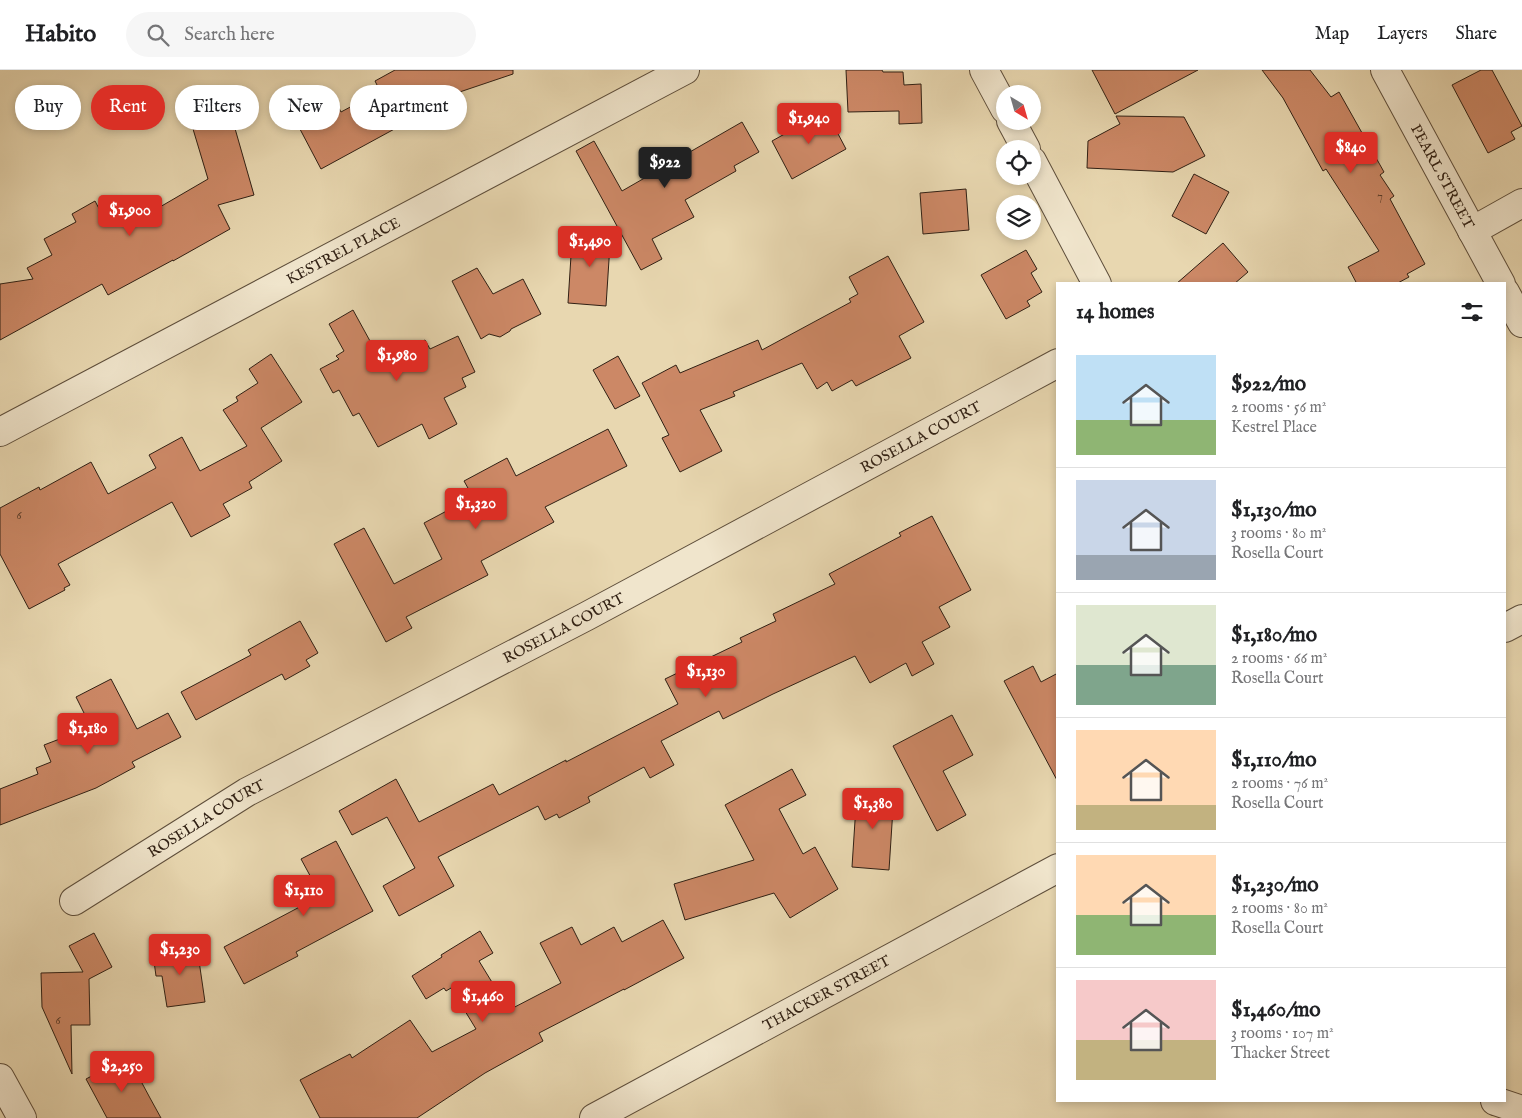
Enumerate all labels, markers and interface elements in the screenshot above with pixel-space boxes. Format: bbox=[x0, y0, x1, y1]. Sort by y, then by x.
search box bbox=[126, 12, 476, 57]
text: Habito bbox=[25, 19, 96, 50]
icon: search bbox=[144, 21, 172, 49]
text: Search here bbox=[184, 23, 275, 47]
text: Map bbox=[1315, 23, 1349, 46]
text: Layers bbox=[1377, 23, 1428, 46]
text: Share bbox=[1456, 23, 1497, 46]
chip: Buy bbox=[15, 85, 81, 130]
chip: Rent bbox=[91, 85, 165, 130]
chip: Filters bbox=[175, 85, 259, 130]
chip: New bbox=[269, 85, 340, 130]
chip: Apartment bbox=[350, 85, 467, 130]
north arrow bbox=[996, 85, 1041, 130]
map controls bbox=[996, 85, 1041, 240]
pin: $1,940 bbox=[768, 102, 850, 145]
text: $1,940 bbox=[788, 109, 830, 129]
street label: PEARL STREET bbox=[1407, 121, 1479, 232]
pin: $840 bbox=[1321, 132, 1381, 174]
text: $840 bbox=[1336, 138, 1366, 158]
button: locate bbox=[996, 140, 1041, 185]
pin: $922 bbox=[635, 146, 695, 189]
text: $922 bbox=[650, 153, 680, 173]
house number: 7 bbox=[1377, 189, 1383, 204]
pin: $1,900 bbox=[89, 194, 171, 237]
button: layers bbox=[996, 195, 1041, 240]
text: $1,900 bbox=[109, 201, 151, 221]
street label: KESTREL PLACE bbox=[283, 213, 403, 289]
pin: $1,490 bbox=[549, 226, 631, 268]
text: $1,490 bbox=[569, 232, 611, 252]
icon: filters bbox=[1458, 298, 1486, 326]
text: 14 homes bbox=[1076, 299, 1154, 326]
pin: $1,980 bbox=[356, 340, 438, 382]
text: $1,980 bbox=[377, 346, 417, 366]
text: $922/mo bbox=[1231, 371, 1306, 398]
icon: home bbox=[1116, 375, 1176, 435]
street label: ROSELLA COURT bbox=[857, 397, 984, 477]
text: 2 rooms · 56 m² bbox=[1231, 398, 1326, 418]
text: Kestrel Place bbox=[1231, 418, 1317, 438]
pin: $1,320 bbox=[435, 488, 517, 530]
text: $1,320 bbox=[456, 494, 496, 514]
text: $1,130/mo bbox=[1231, 497, 1317, 524]
icon: home bbox=[1116, 500, 1176, 560]
house number: 6 bbox=[16, 508, 22, 523]
text: 3 rooms · 80 m² bbox=[1231, 524, 1327, 544]
text: Rosella Court bbox=[1231, 544, 1324, 564]
street label: ROSELLA COURT bbox=[500, 588, 627, 667]
text: $1,180/mo bbox=[1231, 622, 1317, 649]
icon: home bbox=[1116, 625, 1176, 685]
text: 2 rooms · 66 m² bbox=[1231, 649, 1327, 669]
pin: $1,130 bbox=[665, 656, 747, 698]
text: $1,130 bbox=[687, 662, 725, 682]
text: Rosella Court bbox=[1231, 669, 1324, 689]
pin: $1,180 bbox=[47, 712, 129, 755]
text: $1,180 bbox=[68, 719, 108, 739]
text: $1,110/mo bbox=[1231, 747, 1317, 774]
icon: home bbox=[1116, 750, 1176, 810]
text: 2 rooms · 76 m² bbox=[1231, 774, 1328, 794]
street label: ROSELLA COURT bbox=[144, 775, 268, 862]
pin: $1,380 bbox=[832, 788, 914, 830]
text: $1,380 bbox=[853, 794, 893, 814]
text: Rosella Court bbox=[1231, 794, 1324, 814]
text: $1,230/mo bbox=[1231, 872, 1319, 899]
pin: $1,110 bbox=[263, 874, 345, 917]
icon: home bbox=[1116, 875, 1176, 935]
text: $1,110 bbox=[285, 881, 323, 901]
text: 2 rooms · 80 m² bbox=[1231, 899, 1328, 919]
text: Rosella Court bbox=[1231, 919, 1324, 939]
pin: $1,230 bbox=[139, 934, 221, 976]
text: $1,230 bbox=[160, 940, 200, 960]
street label: THACKER STREET bbox=[759, 951, 894, 1035]
pin: $1,460 bbox=[442, 980, 524, 1023]
text: $1,460 bbox=[462, 987, 504, 1007]
text: $1,460/mo bbox=[1231, 997, 1321, 1024]
icon: home bbox=[1116, 1000, 1176, 1060]
house number: 6 bbox=[55, 1013, 61, 1028]
text: 3 rooms · 107 m² bbox=[1231, 1024, 1334, 1044]
text: Thacker Street bbox=[1231, 1044, 1330, 1064]
pin: $2,250 bbox=[81, 1050, 163, 1093]
text: $2,250 bbox=[101, 1057, 143, 1077]

